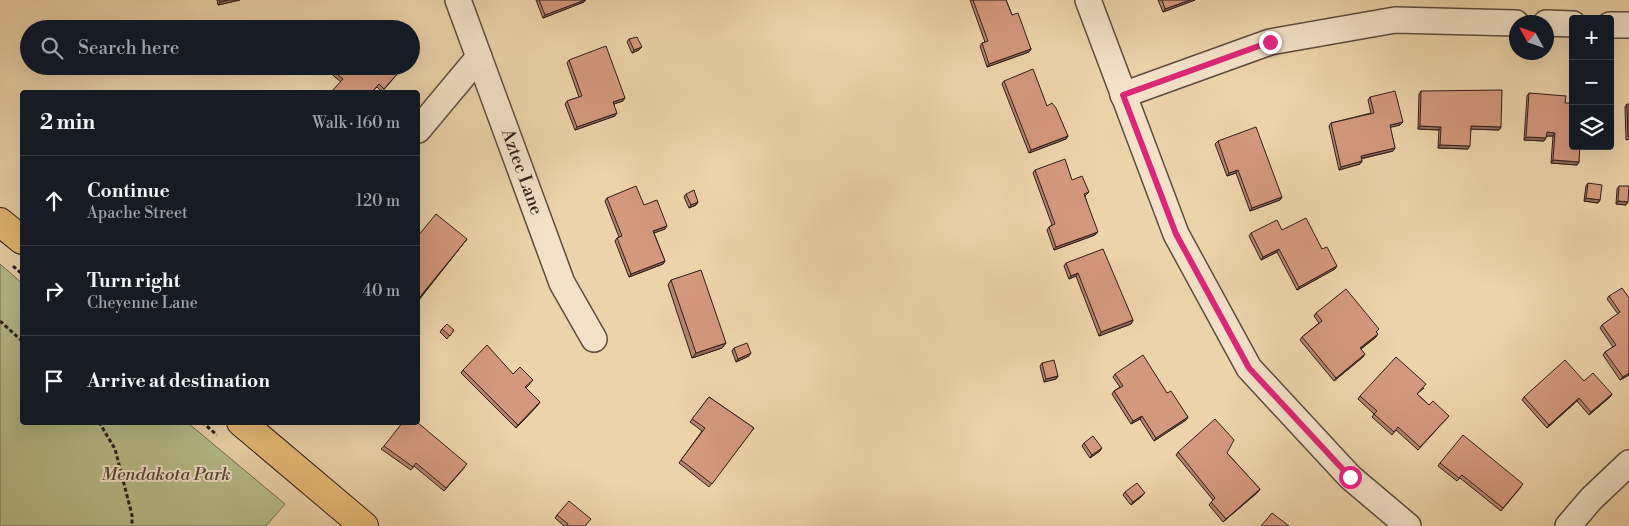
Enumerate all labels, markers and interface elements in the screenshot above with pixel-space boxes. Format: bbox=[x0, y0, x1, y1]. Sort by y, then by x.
north arrow bbox=[1509, 15, 1554, 60]
map controls bbox=[1569, 15, 1614, 150]
button: + bbox=[1569, 15, 1614, 60]
search box bbox=[20, 20, 420, 75]
route end bbox=[1259, 31, 1282, 54]
icon: search bbox=[38, 34, 66, 62]
text: Search here bbox=[78, 36, 179, 60]
button: − bbox=[1569, 60, 1614, 105]
button: layers bbox=[1569, 105, 1614, 150]
text: 2 min bbox=[40, 110, 95, 136]
text: Walk · 160 m bbox=[312, 113, 400, 133]
street label: Aztec Lane bbox=[495, 125, 548, 218]
text: Continue bbox=[87, 179, 170, 203]
icon: ahead bbox=[40, 187, 68, 215]
text: 120 m bbox=[356, 191, 400, 211]
text: Apache Street bbox=[87, 203, 188, 223]
text: Turn right bbox=[87, 269, 180, 293]
icon: right bbox=[40, 277, 68, 305]
text: 40 m bbox=[363, 281, 400, 301]
text: Cheyenne Lane bbox=[87, 293, 198, 313]
icon: arrive bbox=[40, 367, 68, 395]
text: Arrive at destination bbox=[87, 369, 270, 393]
park label: Mendakota Park bbox=[101, 463, 231, 486]
route start bbox=[1339, 466, 1362, 489]

